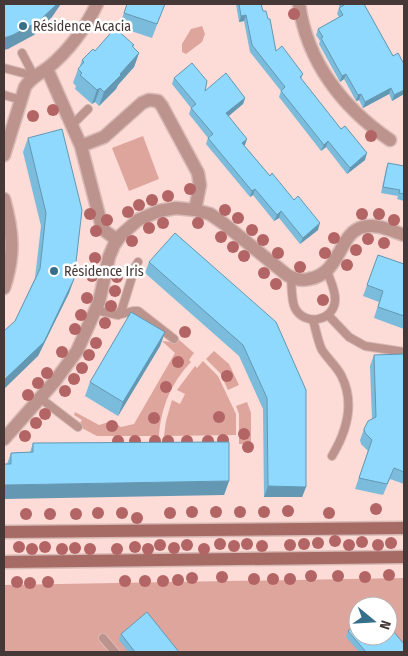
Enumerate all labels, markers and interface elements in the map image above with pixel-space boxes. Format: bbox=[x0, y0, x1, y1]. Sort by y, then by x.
place label: Résidence Acacia bbox=[33, 18, 131, 35]
marker: Résidence Acacia bbox=[17, 20, 29, 32]
place label: Résidence Iris bbox=[64, 263, 144, 280]
marker: Résidence Iris bbox=[48, 265, 60, 277]
north arrow bbox=[348, 596, 398, 646]
text: N bbox=[376, 618, 394, 631]

